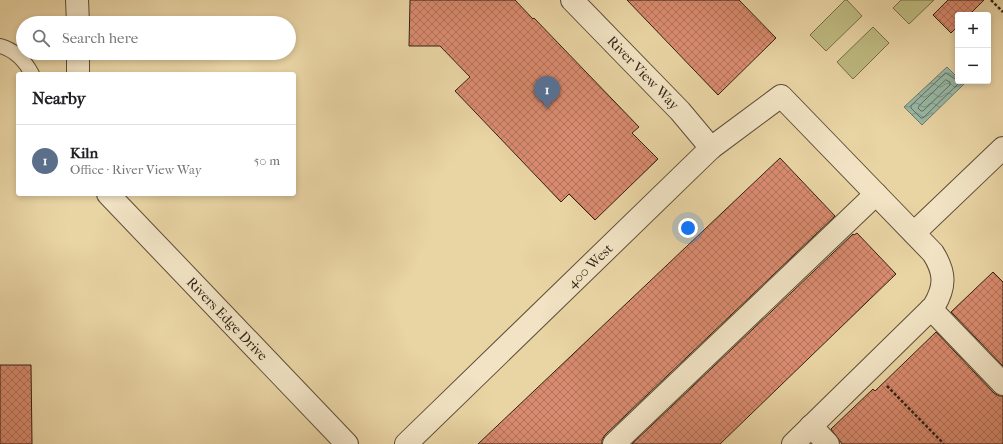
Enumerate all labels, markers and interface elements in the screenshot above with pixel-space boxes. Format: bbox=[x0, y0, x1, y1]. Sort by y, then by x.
map controls bbox=[955, 12, 991, 84]
button: + bbox=[955, 12, 991, 48]
search box bbox=[16, 16, 296, 60]
icon: search bbox=[30, 27, 52, 49]
text: Search here bbox=[62, 29, 138, 47]
street label: River View Way bbox=[603, 32, 683, 114]
button: − bbox=[955, 48, 991, 84]
pin: 1 bbox=[534, 76, 560, 109]
text: Nearby bbox=[32, 88, 86, 108]
text: Kiln bbox=[70, 144, 98, 162]
text: 1 bbox=[43, 153, 47, 168]
text: 50 m bbox=[254, 153, 280, 168]
text: Office · River View Way bbox=[70, 162, 202, 177]
your location bbox=[678, 218, 698, 238]
street label: 400 West bbox=[564, 240, 616, 292]
street label: Rivers Edge Drive bbox=[183, 274, 271, 364]

